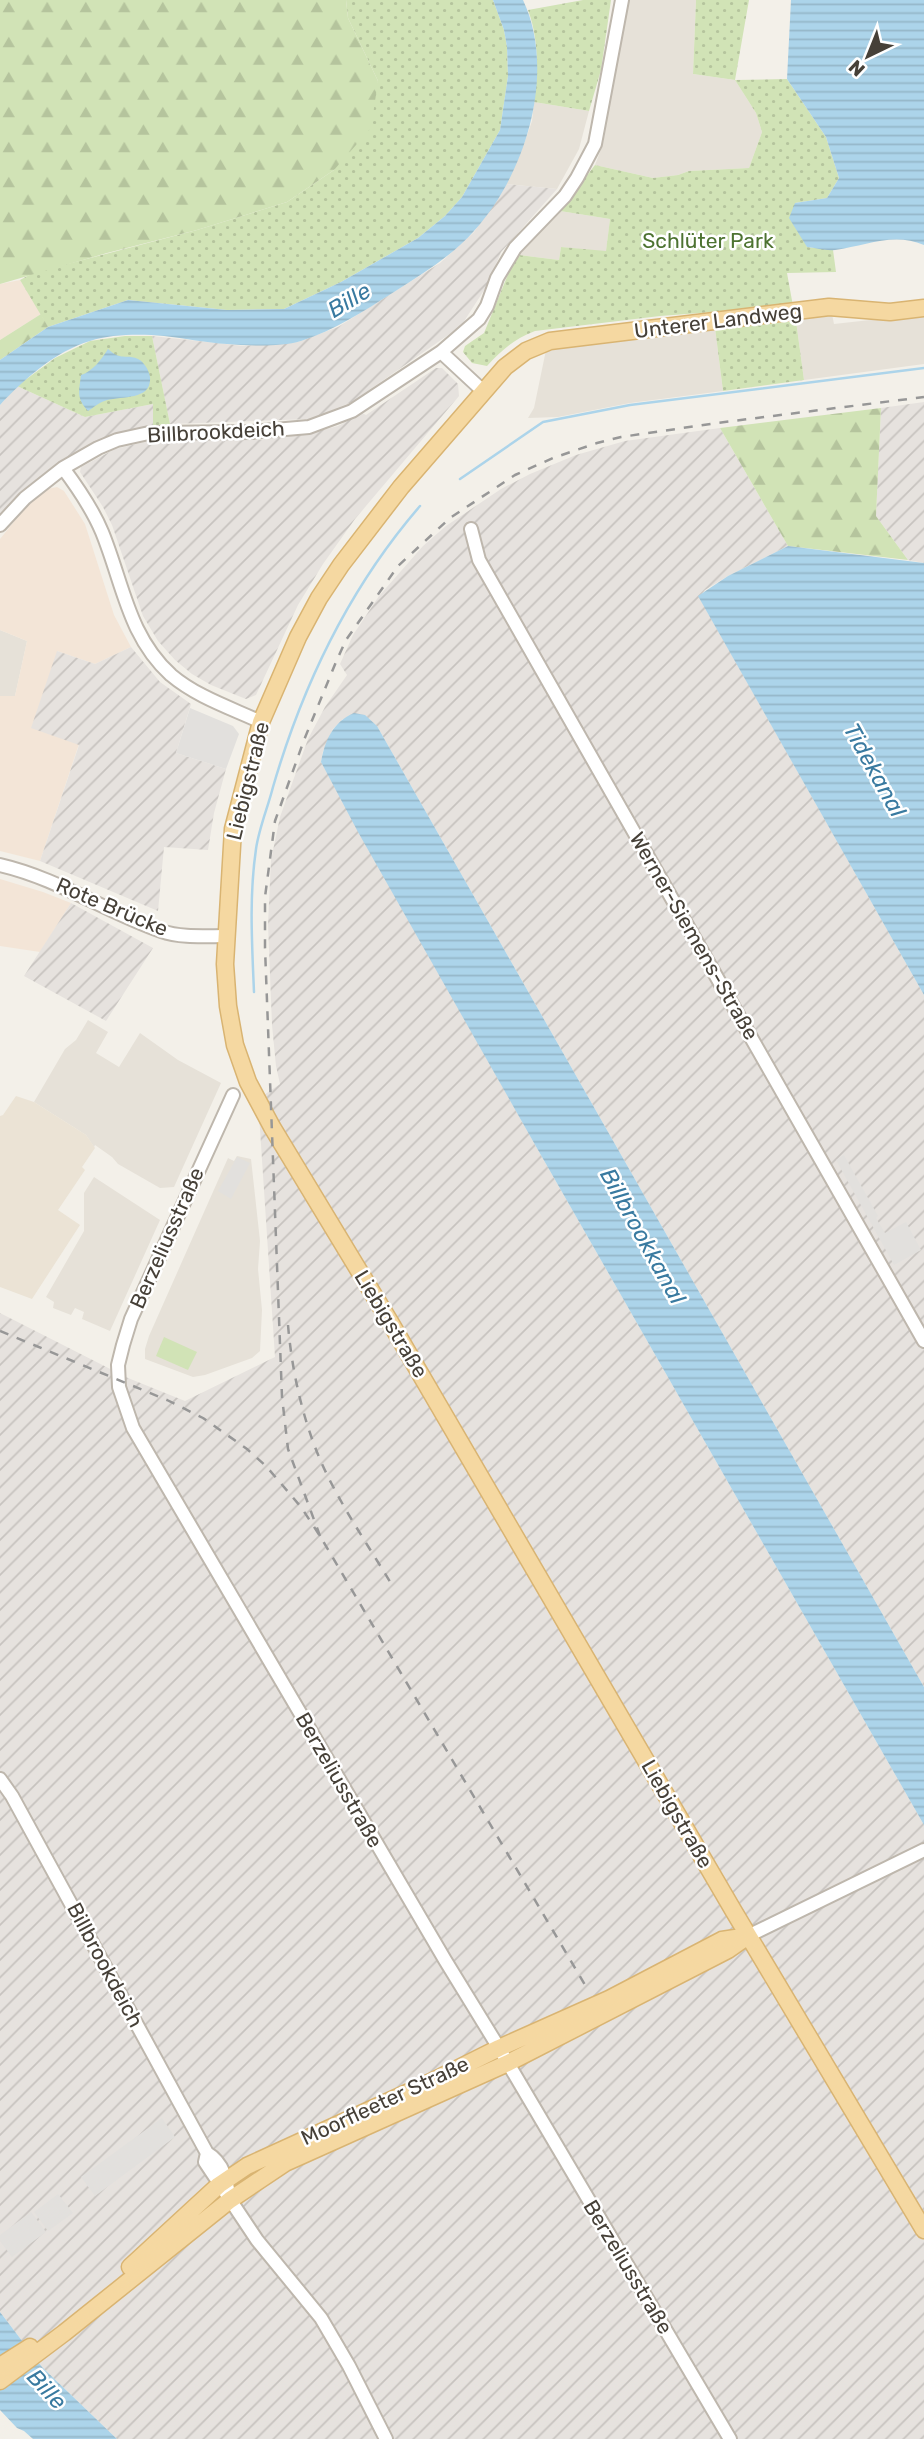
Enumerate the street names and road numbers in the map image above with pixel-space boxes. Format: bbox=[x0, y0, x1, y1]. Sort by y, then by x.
street label: Unterer Landweg bbox=[633, 298, 803, 343]
street label: Billbrookdeich bbox=[147, 415, 285, 448]
street label: Liebigstraße bbox=[221, 719, 274, 843]
street label: Werner-Siemens-Straße bbox=[625, 827, 764, 1044]
street label: Rote Brücke bbox=[53, 872, 172, 941]
street label: Berzeliusstraße bbox=[124, 1163, 209, 1312]
street label: Liebigstraße bbox=[349, 1265, 433, 1382]
street label: Berzeliusstraße bbox=[291, 1708, 388, 1852]
street label: Liebigstraße bbox=[636, 1755, 719, 1872]
street label: Billbrookdeich bbox=[62, 1898, 149, 2031]
street label: Moorfleeter Straße bbox=[297, 2051, 473, 2150]
street label: Berzeliusstraße bbox=[579, 2195, 678, 2338]

